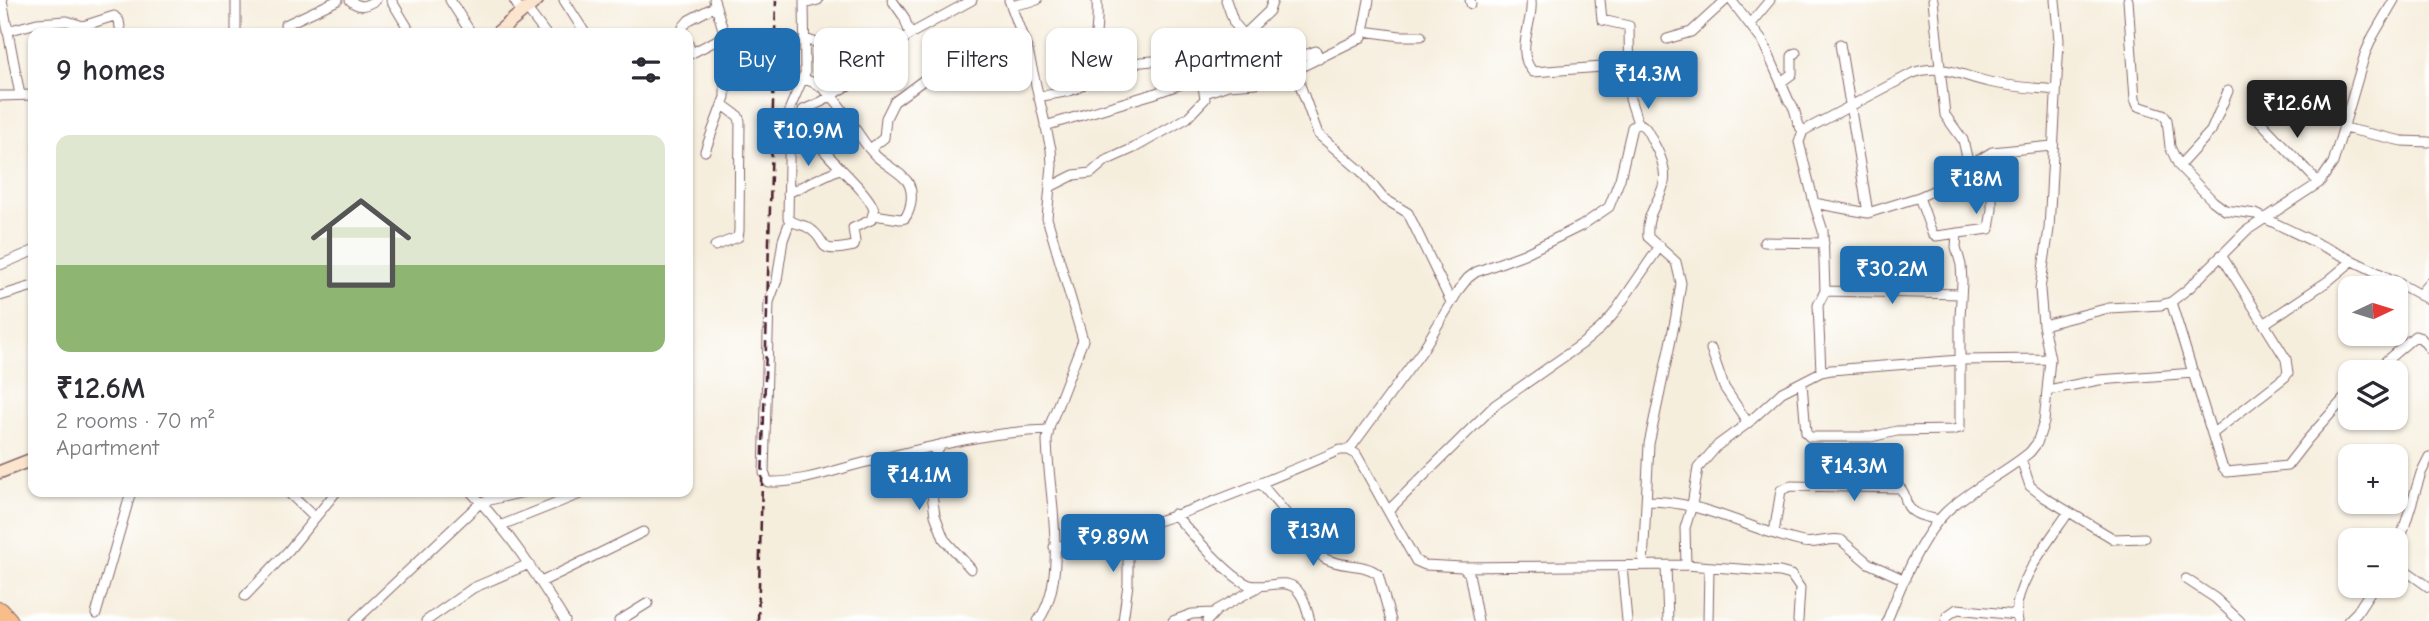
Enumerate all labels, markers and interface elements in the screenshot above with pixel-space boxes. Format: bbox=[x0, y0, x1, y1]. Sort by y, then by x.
chip: Buy bbox=[714, 28, 800, 91]
chip: Rent bbox=[814, 28, 908, 91]
chip: Filters bbox=[922, 28, 1032, 91]
chip: New bbox=[1046, 28, 1137, 91]
chip: Apartment bbox=[1151, 28, 1306, 91]
icon: filters bbox=[627, 51, 665, 89]
pin: ₹14.3M bbox=[1591, 52, 1705, 111]
text: 9 homes bbox=[56, 53, 165, 88]
text: ₹14.3M bbox=[1615, 60, 1681, 87]
pin: ₹12.6M bbox=[2240, 80, 2354, 140]
text: ₹12.6M bbox=[2263, 89, 2331, 116]
pin: ₹10.9M bbox=[751, 108, 865, 168]
text: ₹10.9M bbox=[773, 117, 843, 144]
pin: ₹18M bbox=[1935, 156, 2017, 216]
text: ₹18M bbox=[1950, 165, 2002, 192]
icon: home bbox=[298, 180, 424, 306]
pin: ₹30.2M bbox=[1835, 246, 1949, 306]
text: ₹30.2M bbox=[1856, 255, 1928, 282]
north arrow bbox=[2338, 276, 2408, 346]
map controls bbox=[2338, 276, 2408, 598]
button: layers bbox=[2338, 360, 2408, 430]
text: ₹12.6M bbox=[56, 371, 145, 406]
text: 2 rooms · 70 m² bbox=[56, 407, 214, 434]
text: Apartment bbox=[56, 434, 159, 461]
pin: ₹14.3M bbox=[1797, 444, 1911, 503]
button: + bbox=[2338, 444, 2408, 514]
pin: ₹14.1M bbox=[862, 452, 976, 512]
text: ₹14.3M bbox=[1821, 452, 1887, 479]
text: ₹14.1M bbox=[887, 461, 951, 488]
pin: ₹13M bbox=[1272, 508, 1354, 568]
pin: ₹9.89M bbox=[1056, 514, 1170, 574]
text: ₹13M bbox=[1287, 517, 1339, 544]
text: ₹9.89M bbox=[1077, 523, 1149, 550]
button: − bbox=[2338, 528, 2408, 598]

